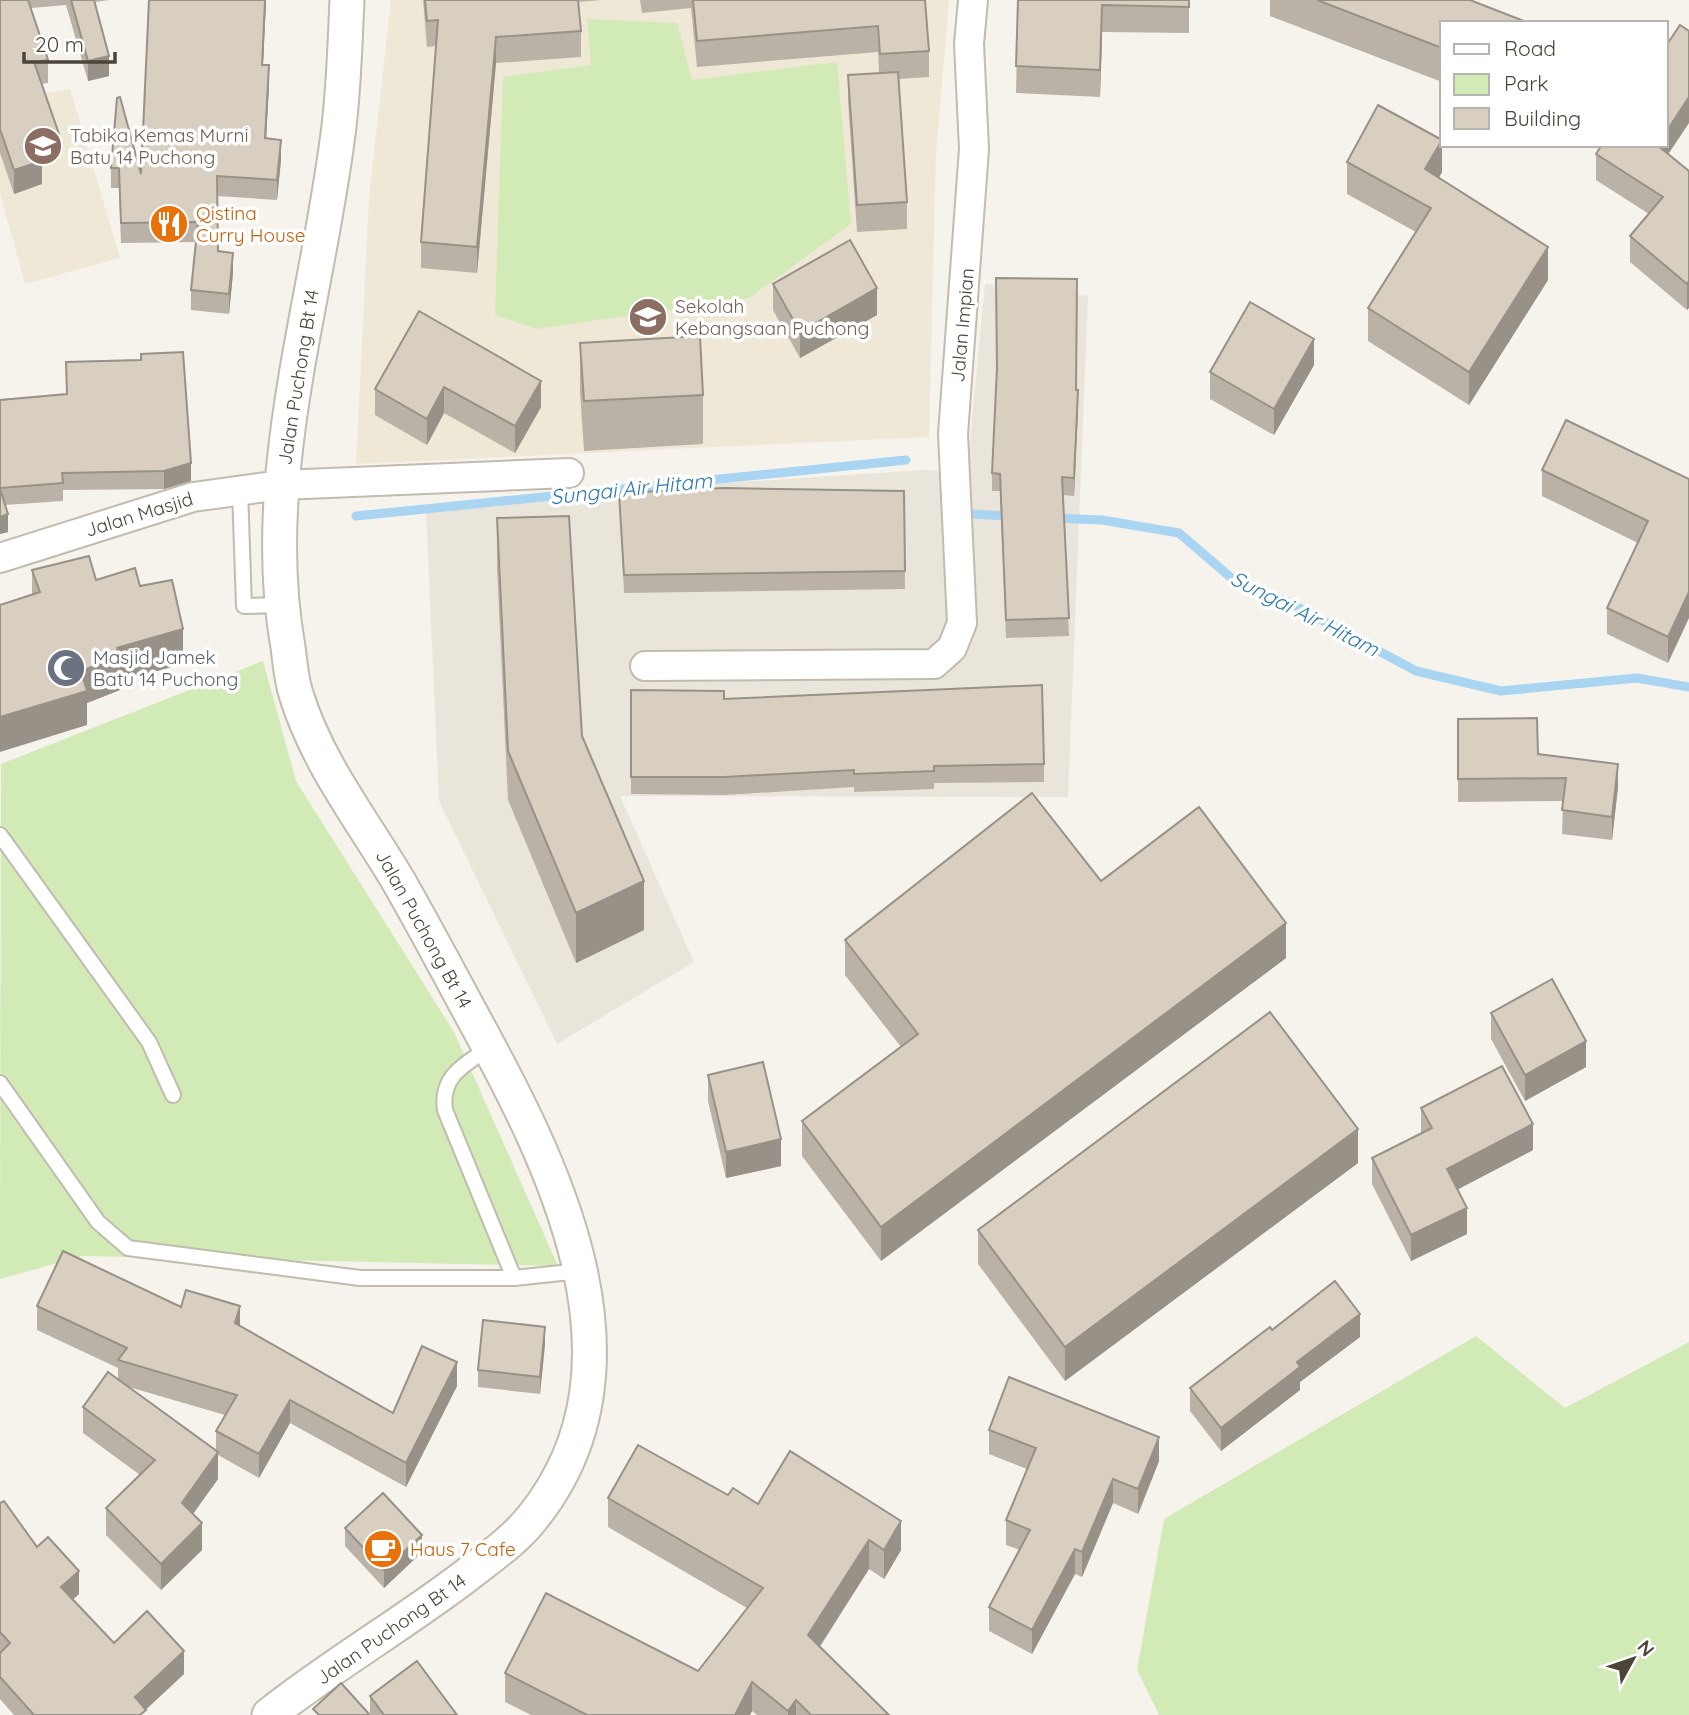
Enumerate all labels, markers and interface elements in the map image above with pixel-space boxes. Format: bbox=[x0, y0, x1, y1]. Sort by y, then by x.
scale bar bbox=[24, 21, 116, 65]
legend bbox=[1440, 21, 1668, 147]
text: 20 m bbox=[35, 31, 84, 57]
text: Road bbox=[1504, 35, 1556, 61]
text: Park bbox=[1504, 70, 1548, 96]
text: Building bbox=[1504, 105, 1581, 131]
place label: Tabika Kemas Murni Batu 14 Puchong bbox=[70, 123, 248, 169]
school or university icon: Tabika Kemas Murni Batu 14 Puchong bbox=[22, 125, 64, 167]
place label: Qistina Curry House bbox=[196, 201, 305, 247]
restaurant icon: Qistina Curry House bbox=[148, 203, 190, 245]
street label: Jalan Impian bbox=[945, 267, 979, 383]
street label: Jalan Puchong Bt 14 bbox=[272, 288, 324, 466]
place label: Sekolah Kebangsaan Puchong bbox=[675, 294, 869, 340]
school or university icon: Sekolah Kebangsaan Puchong bbox=[627, 296, 669, 338]
water label: Sungai Air Hitam bbox=[549, 466, 714, 509]
street label: Jalan Masjid bbox=[82, 486, 196, 542]
water label: Sungai Air Hitam bbox=[1227, 565, 1384, 662]
place label: Masjid Jamek Batu 14 Puchong bbox=[93, 645, 238, 691]
mosque icon: Masjid Jamek Batu 14 Puchong bbox=[45, 647, 87, 689]
street label: Jalan Puchong Bt 14 bbox=[371, 846, 477, 1012]
cafe icon: Haus 7 Cafe bbox=[362, 1528, 404, 1570]
place label: Haus 7 Cafe bbox=[410, 1537, 516, 1561]
street label: Jalan Puchong Bt 14 bbox=[311, 1568, 471, 1690]
north arrow bbox=[1598, 1624, 1668, 1694]
text: N bbox=[1632, 1635, 1660, 1661]

